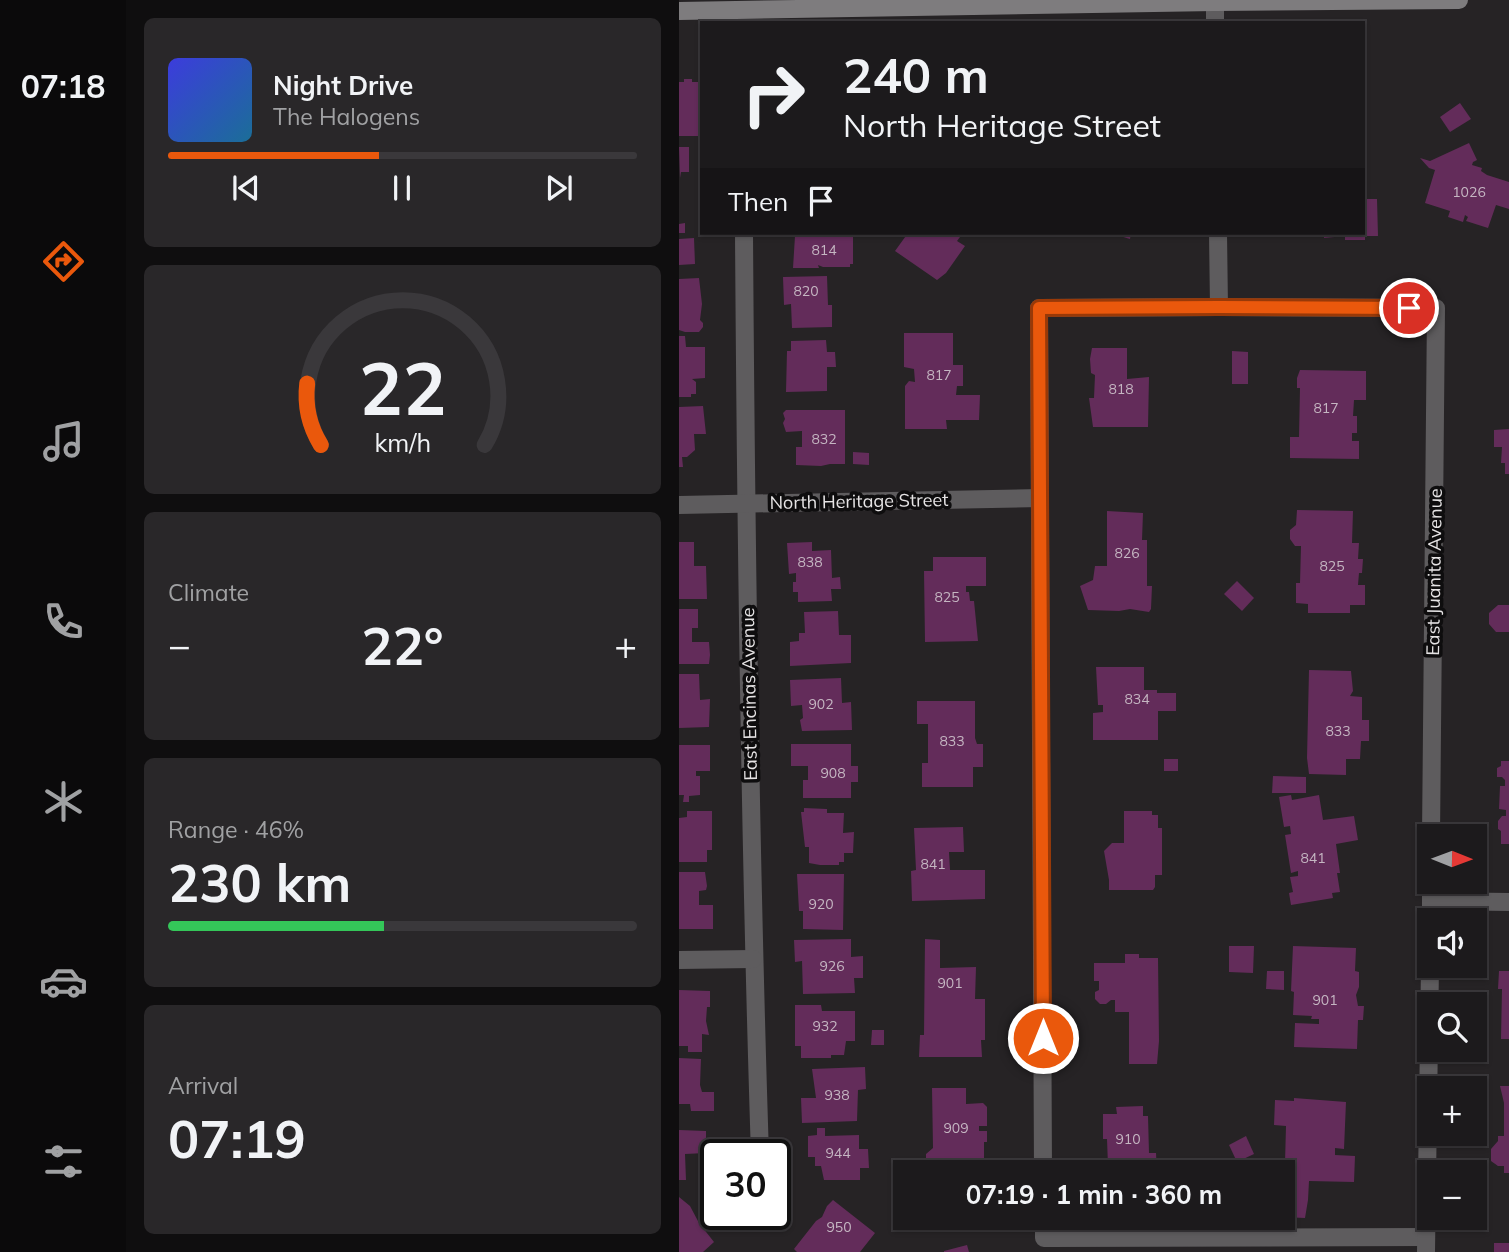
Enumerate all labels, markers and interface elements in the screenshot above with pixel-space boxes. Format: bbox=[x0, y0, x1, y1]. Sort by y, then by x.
text: 240 m bbox=[843, 44, 989, 105]
icon: right bbox=[728, 49, 819, 140]
text: 07:18 bbox=[21, 66, 105, 106]
text: Night Drive bbox=[273, 69, 413, 102]
text: The Halogens bbox=[273, 102, 420, 131]
text: North Heritage Street bbox=[843, 105, 1161, 145]
icon: previous bbox=[227, 169, 265, 207]
icon: pause bbox=[383, 169, 421, 207]
icon: next bbox=[540, 169, 578, 207]
icon: arrive bbox=[802, 182, 840, 220]
house number: 1026 bbox=[1452, 183, 1486, 201]
text: Then bbox=[728, 185, 788, 218]
icon: directions bbox=[39, 237, 88, 286]
house number: 814 bbox=[811, 241, 837, 259]
pin bbox=[1379, 278, 1439, 338]
house number: 820 bbox=[793, 282, 819, 300]
icon: arrive bbox=[1390, 289, 1428, 327]
text: 22 bbox=[359, 343, 446, 434]
house number: 817 bbox=[926, 366, 952, 384]
house number: 818 bbox=[1108, 380, 1134, 398]
house number: 817 bbox=[1313, 399, 1339, 417]
icon: music bbox=[39, 417, 88, 466]
text: km/h bbox=[374, 427, 431, 458]
house number: 832 bbox=[811, 430, 837, 448]
street label: North Heritage Street bbox=[769, 488, 949, 514]
street label: East Juanita Avenue bbox=[1421, 488, 1447, 656]
house number: 826 bbox=[1114, 544, 1140, 562]
house number: 838 bbox=[797, 553, 823, 571]
house number: 825 bbox=[1319, 557, 1345, 575]
text: Climate bbox=[168, 578, 249, 607]
house number: 825 bbox=[934, 588, 960, 606]
icon: phone bbox=[39, 597, 88, 646]
street label: East Encinas Avenue bbox=[736, 607, 762, 781]
text: 22° bbox=[361, 613, 444, 678]
text: − bbox=[168, 621, 191, 669]
text: + bbox=[614, 621, 637, 669]
house number: 834 bbox=[1124, 690, 1150, 708]
house number: 902 bbox=[808, 695, 834, 713]
house number: 833 bbox=[1325, 722, 1351, 740]
house number: 833 bbox=[939, 732, 965, 750]
house number: 908 bbox=[820, 764, 846, 782]
icon: climate bbox=[39, 777, 88, 826]
text: Range · 46% bbox=[168, 815, 304, 844]
north arrow bbox=[1417, 824, 1487, 894]
map controls bbox=[1417, 824, 1487, 1230]
house number: 841 bbox=[1300, 849, 1326, 867]
text: 230 km bbox=[168, 850, 351, 915]
house number: 841 bbox=[920, 855, 946, 873]
house number: 920 bbox=[808, 895, 834, 913]
button: sound bbox=[1417, 908, 1487, 978]
icon: car bbox=[39, 957, 88, 1006]
house number: 926 bbox=[819, 957, 845, 975]
house number: 901 bbox=[937, 974, 963, 992]
house number: 901 bbox=[1312, 991, 1338, 1009]
button: search bbox=[1417, 992, 1487, 1062]
position arrow bbox=[1006, 1001, 1080, 1075]
house number: 932 bbox=[812, 1017, 838, 1035]
text: Arrival bbox=[168, 1071, 238, 1100]
button: + bbox=[1417, 1076, 1487, 1146]
house number: 938 bbox=[824, 1086, 850, 1104]
text: 07:19 bbox=[168, 1106, 306, 1171]
house number: 909 bbox=[943, 1119, 969, 1137]
house number: 910 bbox=[1115, 1130, 1141, 1148]
icon: filters bbox=[39, 1137, 88, 1186]
speed limit sign: 30 bbox=[700, 1139, 791, 1230]
house number: 944 bbox=[825, 1144, 851, 1162]
button: − bbox=[1417, 1160, 1487, 1230]
text: 07:19 · 1 min · 360 m bbox=[966, 1178, 1222, 1211]
house number: 950 bbox=[826, 1218, 852, 1236]

